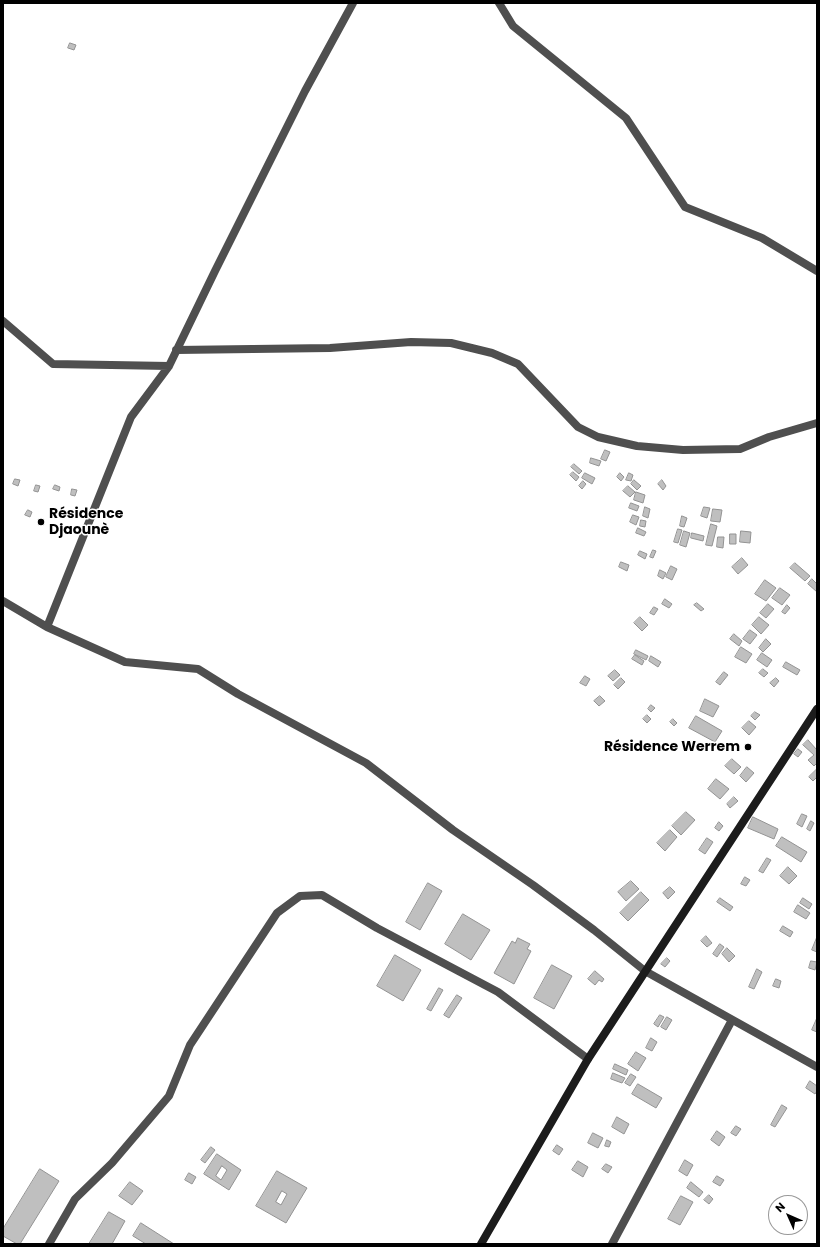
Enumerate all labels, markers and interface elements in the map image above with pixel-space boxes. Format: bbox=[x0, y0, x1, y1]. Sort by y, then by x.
place label: Résidence Djaounè bbox=[49, 506, 123, 538]
marker: Résidence Djaounè bbox=[36, 517, 46, 527]
place label: Résidence Werrem bbox=[604, 739, 740, 755]
marker: Résidence Werrem bbox=[743, 742, 753, 752]
north arrow bbox=[768, 1195, 808, 1235]
text: N bbox=[772, 1199, 789, 1216]

